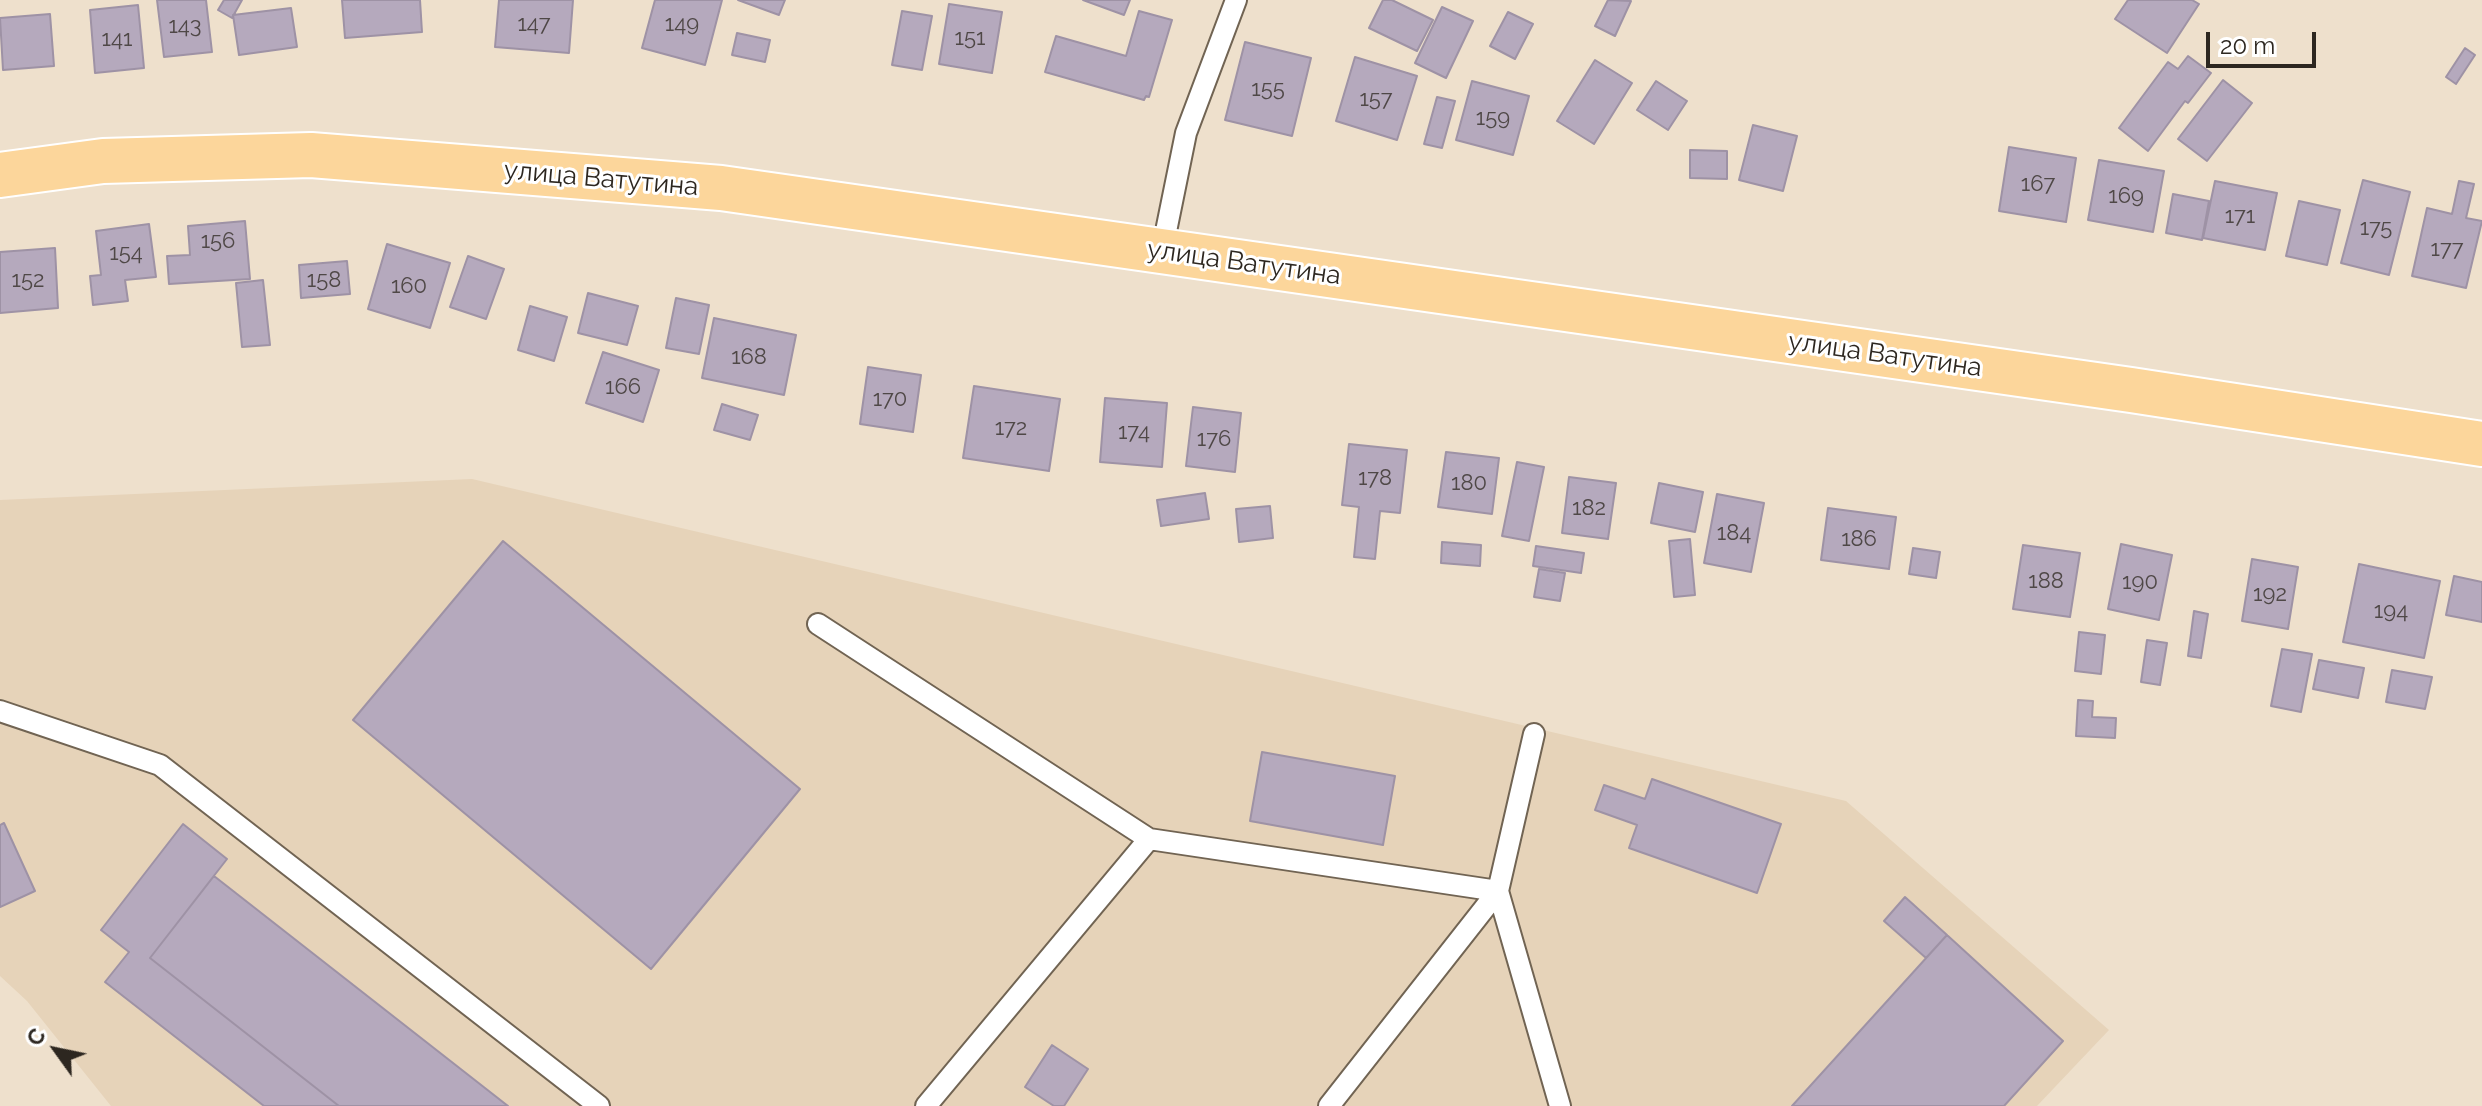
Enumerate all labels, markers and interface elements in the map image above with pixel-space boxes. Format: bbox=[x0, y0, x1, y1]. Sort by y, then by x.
house number: 147 bbox=[517, 11, 551, 37]
house number: 149 bbox=[665, 11, 699, 37]
house number: 143 bbox=[168, 13, 202, 39]
scale bar bbox=[2210, 16, 2320, 66]
house number: 151 bbox=[955, 25, 985, 51]
house number: 141 bbox=[102, 26, 132, 52]
text: 20 m bbox=[2220, 31, 2275, 60]
house number: 155 bbox=[1251, 76, 1285, 102]
house number: 157 bbox=[1359, 86, 1393, 112]
house number: 159 bbox=[1476, 105, 1510, 131]
street label: улица Ватутина bbox=[502, 155, 700, 203]
house number: 167 bbox=[2021, 171, 2055, 197]
house number: 169 bbox=[2108, 183, 2144, 209]
house number: 171 bbox=[2225, 203, 2255, 229]
house number: 175 bbox=[2360, 215, 2392, 241]
house number: 156 bbox=[201, 228, 235, 254]
street label: улица Ватутина bbox=[1145, 234, 1343, 292]
house number: 177 bbox=[2431, 236, 2463, 262]
house number: 154 bbox=[109, 240, 143, 266]
house number: 152 bbox=[12, 267, 44, 293]
house number: 158 bbox=[307, 267, 341, 293]
house number: 160 bbox=[391, 273, 427, 299]
street label: улица Ватутина bbox=[1786, 326, 1984, 384]
house number: 168 bbox=[731, 344, 767, 370]
house number: 166 bbox=[605, 374, 641, 400]
house number: 170 bbox=[873, 386, 907, 412]
house number: 172 bbox=[995, 415, 1027, 441]
house number: 174 bbox=[1118, 419, 1150, 445]
house number: 176 bbox=[1197, 426, 1231, 452]
house number: 178 bbox=[1358, 465, 1392, 491]
house number: 180 bbox=[1451, 470, 1487, 496]
house number: 182 bbox=[1572, 495, 1606, 521]
house number: 184 bbox=[1717, 520, 1751, 546]
house number: 186 bbox=[1841, 526, 1877, 552]
house number: 188 bbox=[2028, 568, 2064, 594]
house number: 190 bbox=[2122, 569, 2158, 595]
house number: 192 bbox=[2253, 581, 2287, 607]
house number: 194 bbox=[2374, 598, 2408, 624]
north arrow bbox=[16, 1010, 96, 1090]
text: С bbox=[21, 1024, 51, 1050]

